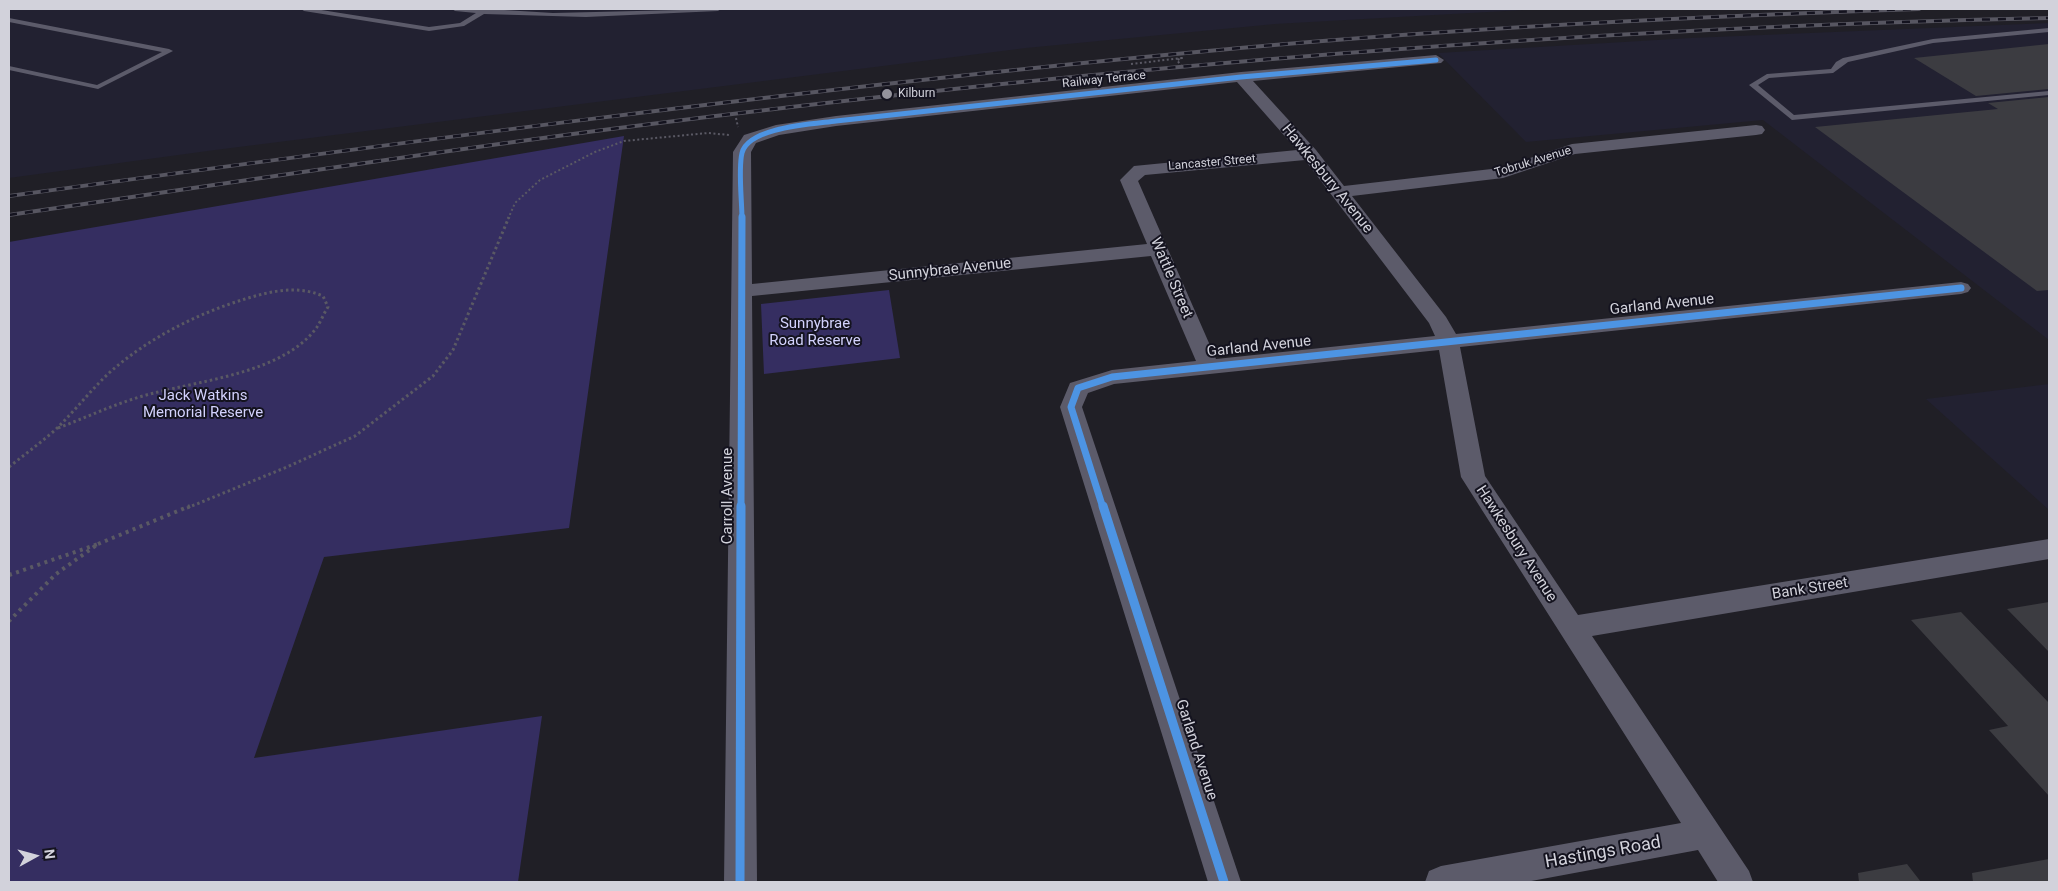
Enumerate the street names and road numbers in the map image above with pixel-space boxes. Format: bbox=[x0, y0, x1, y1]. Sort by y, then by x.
street label: Railway Terrace bbox=[1062, 68, 1146, 92]
street label: Hawkesbury Avenue bbox=[1278, 121, 1376, 237]
street label: Tobruk Avenue bbox=[1493, 144, 1573, 180]
street label: Lancaster Street bbox=[1168, 152, 1256, 174]
street label: Wattle Street bbox=[1146, 235, 1196, 321]
street label: Sunnybrae Avenue bbox=[888, 255, 1012, 285]
street label: Garland Avenue bbox=[1609, 291, 1715, 319]
street label: Garland Avenue bbox=[1206, 333, 1312, 361]
street label: Carroll Avenue bbox=[719, 448, 737, 544]
street label: Hawkesbury Avenue bbox=[1472, 482, 1560, 606]
street label: Bank Street bbox=[1771, 574, 1849, 604]
street label: Garland Avenue bbox=[1171, 697, 1221, 803]
street label: Hastings Road bbox=[1543, 832, 1663, 874]

